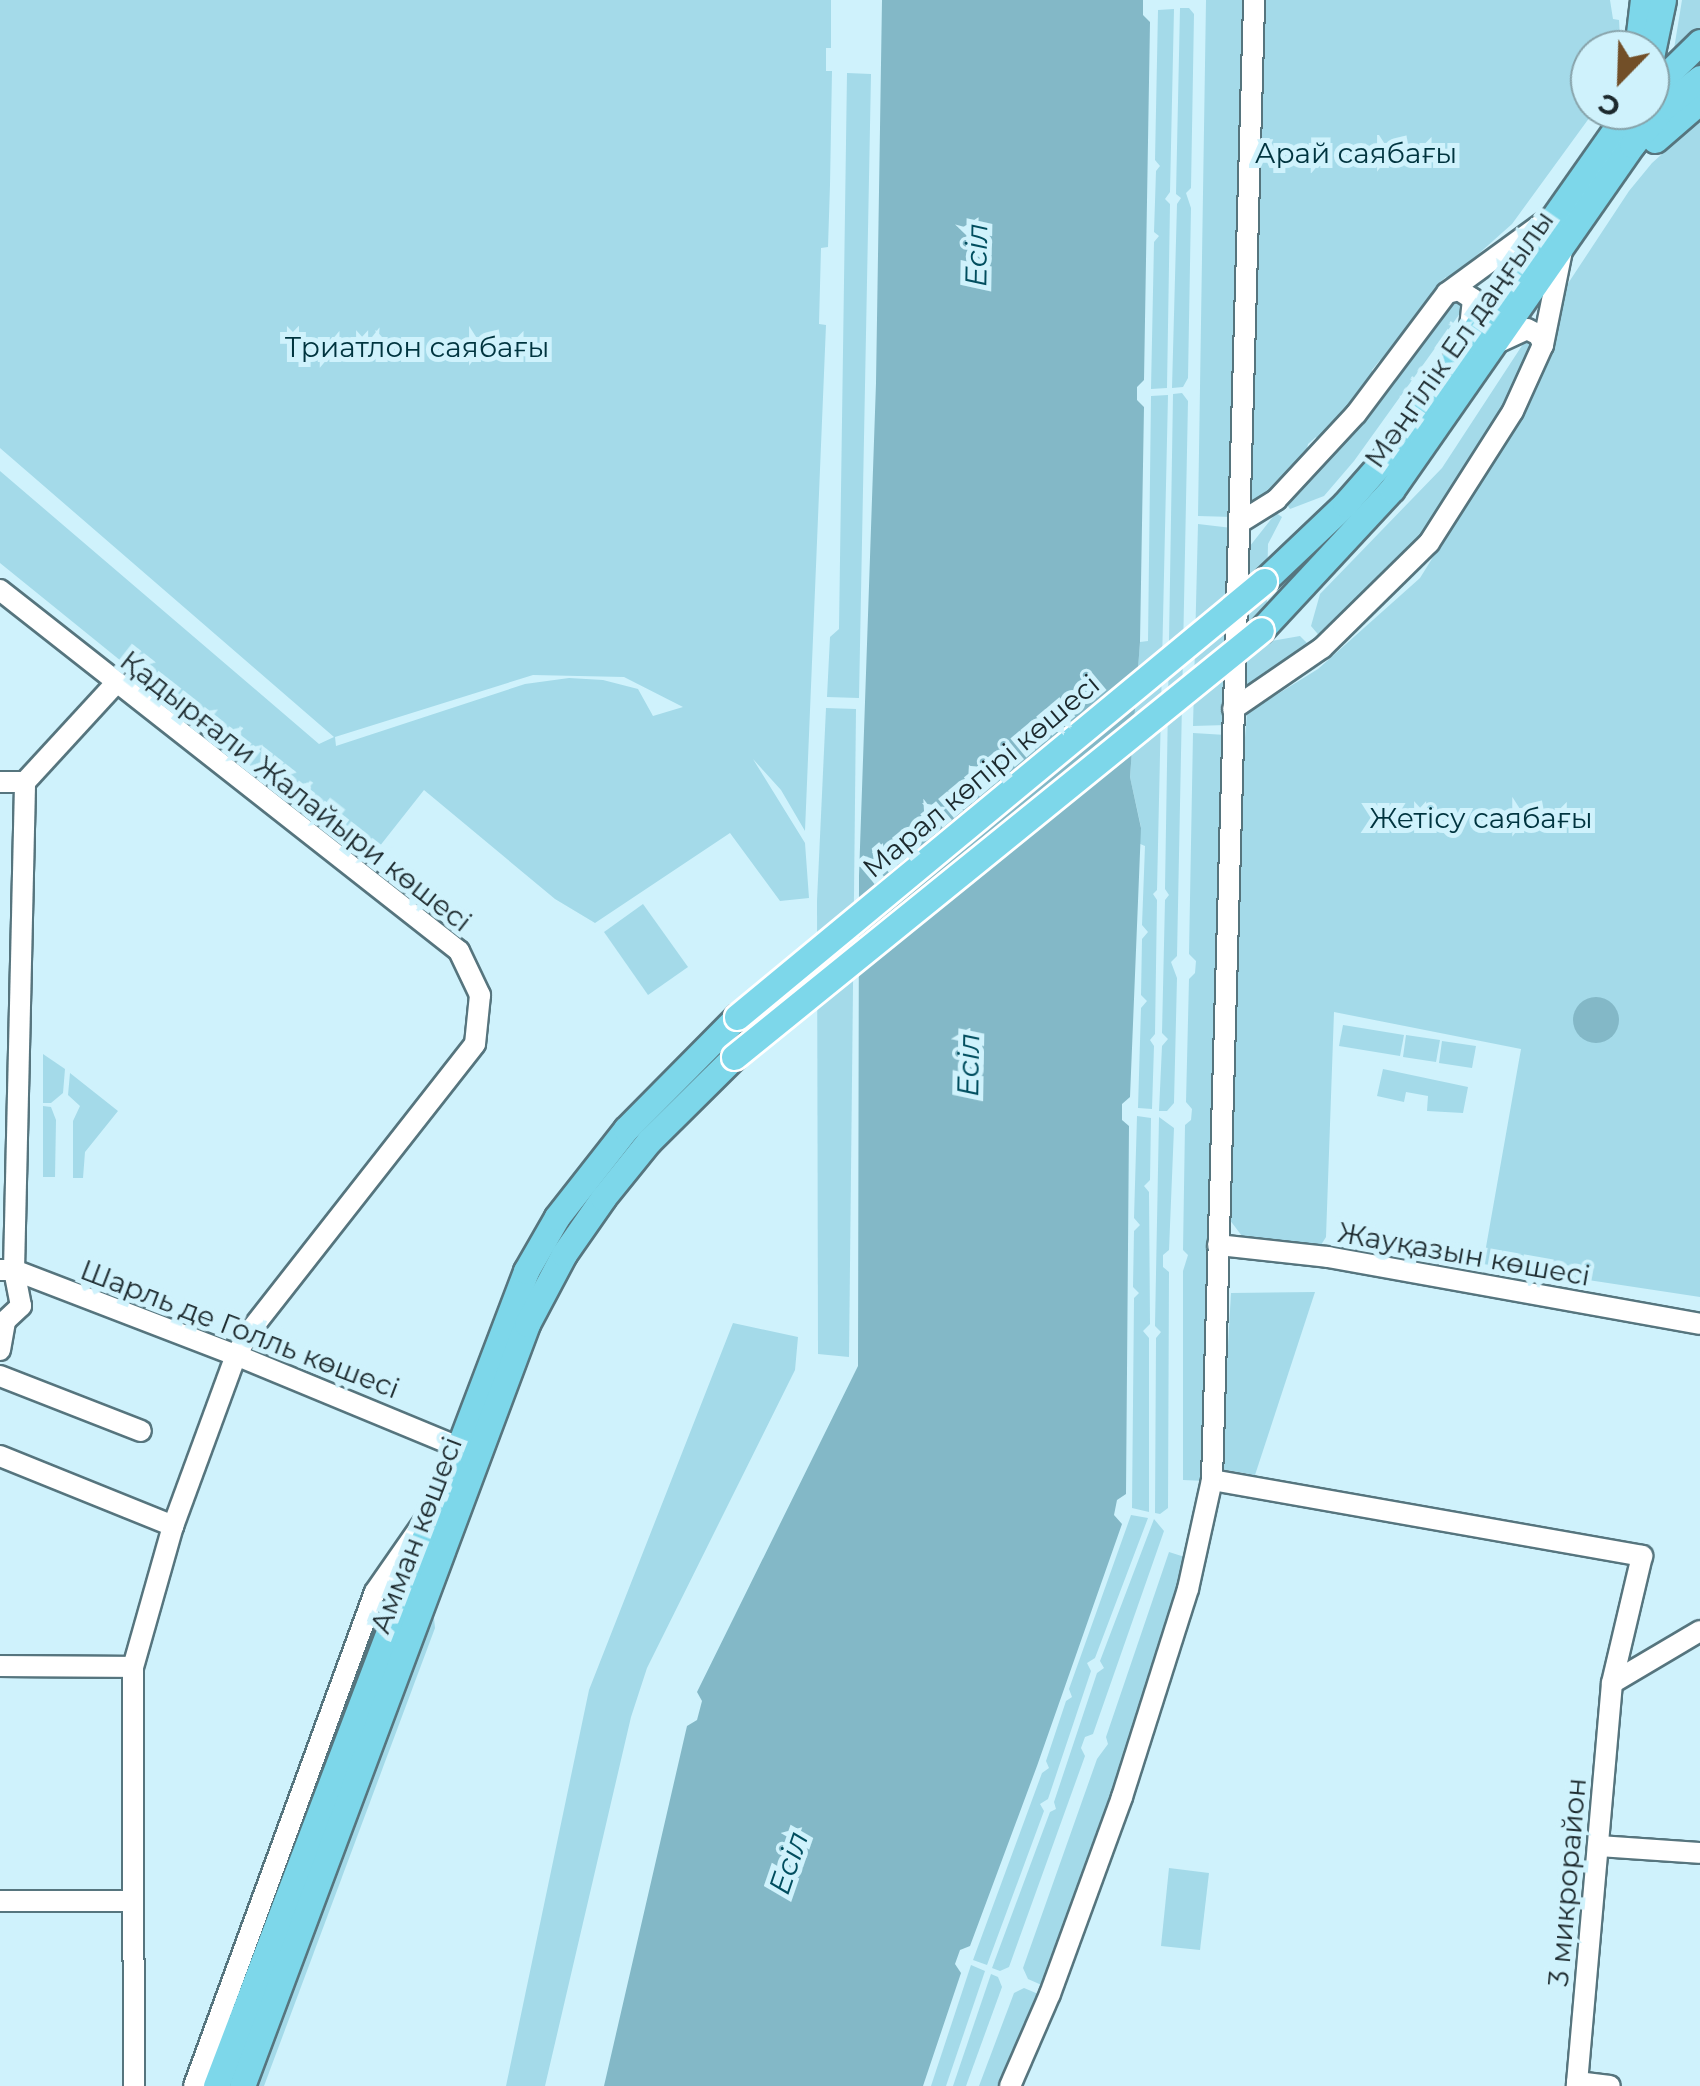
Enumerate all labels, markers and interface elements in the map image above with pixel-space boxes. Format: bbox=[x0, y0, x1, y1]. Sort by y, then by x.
north arrow bbox=[1570, 30, 1670, 130]
text: С bbox=[1593, 86, 1625, 125]
park label: Арай саябағы bbox=[1255, 136, 1457, 170]
street label: Мәңгілік Ел даңғылы bbox=[1357, 204, 1561, 474]
water label: Есіл bbox=[958, 223, 996, 287]
park label: Триатлон саябағы bbox=[285, 330, 549, 364]
street label: Қадырғали Жалайыри көшесі bbox=[114, 643, 478, 939]
street label: Марал көпірі көшесі bbox=[856, 667, 1106, 885]
park label: Жетісу саябағы bbox=[1369, 801, 1593, 835]
water label: Есіл bbox=[950, 1033, 988, 1097]
street label: Жауқазын көшесі bbox=[1335, 1215, 1593, 1293]
street label: Шарль де Голль көшесі bbox=[76, 1253, 404, 1405]
street label: Амман көшесі bbox=[363, 1432, 469, 1638]
street label: 3 микрорайон bbox=[1541, 1776, 1593, 1988]
water label: Есіл bbox=[762, 1827, 816, 1899]

